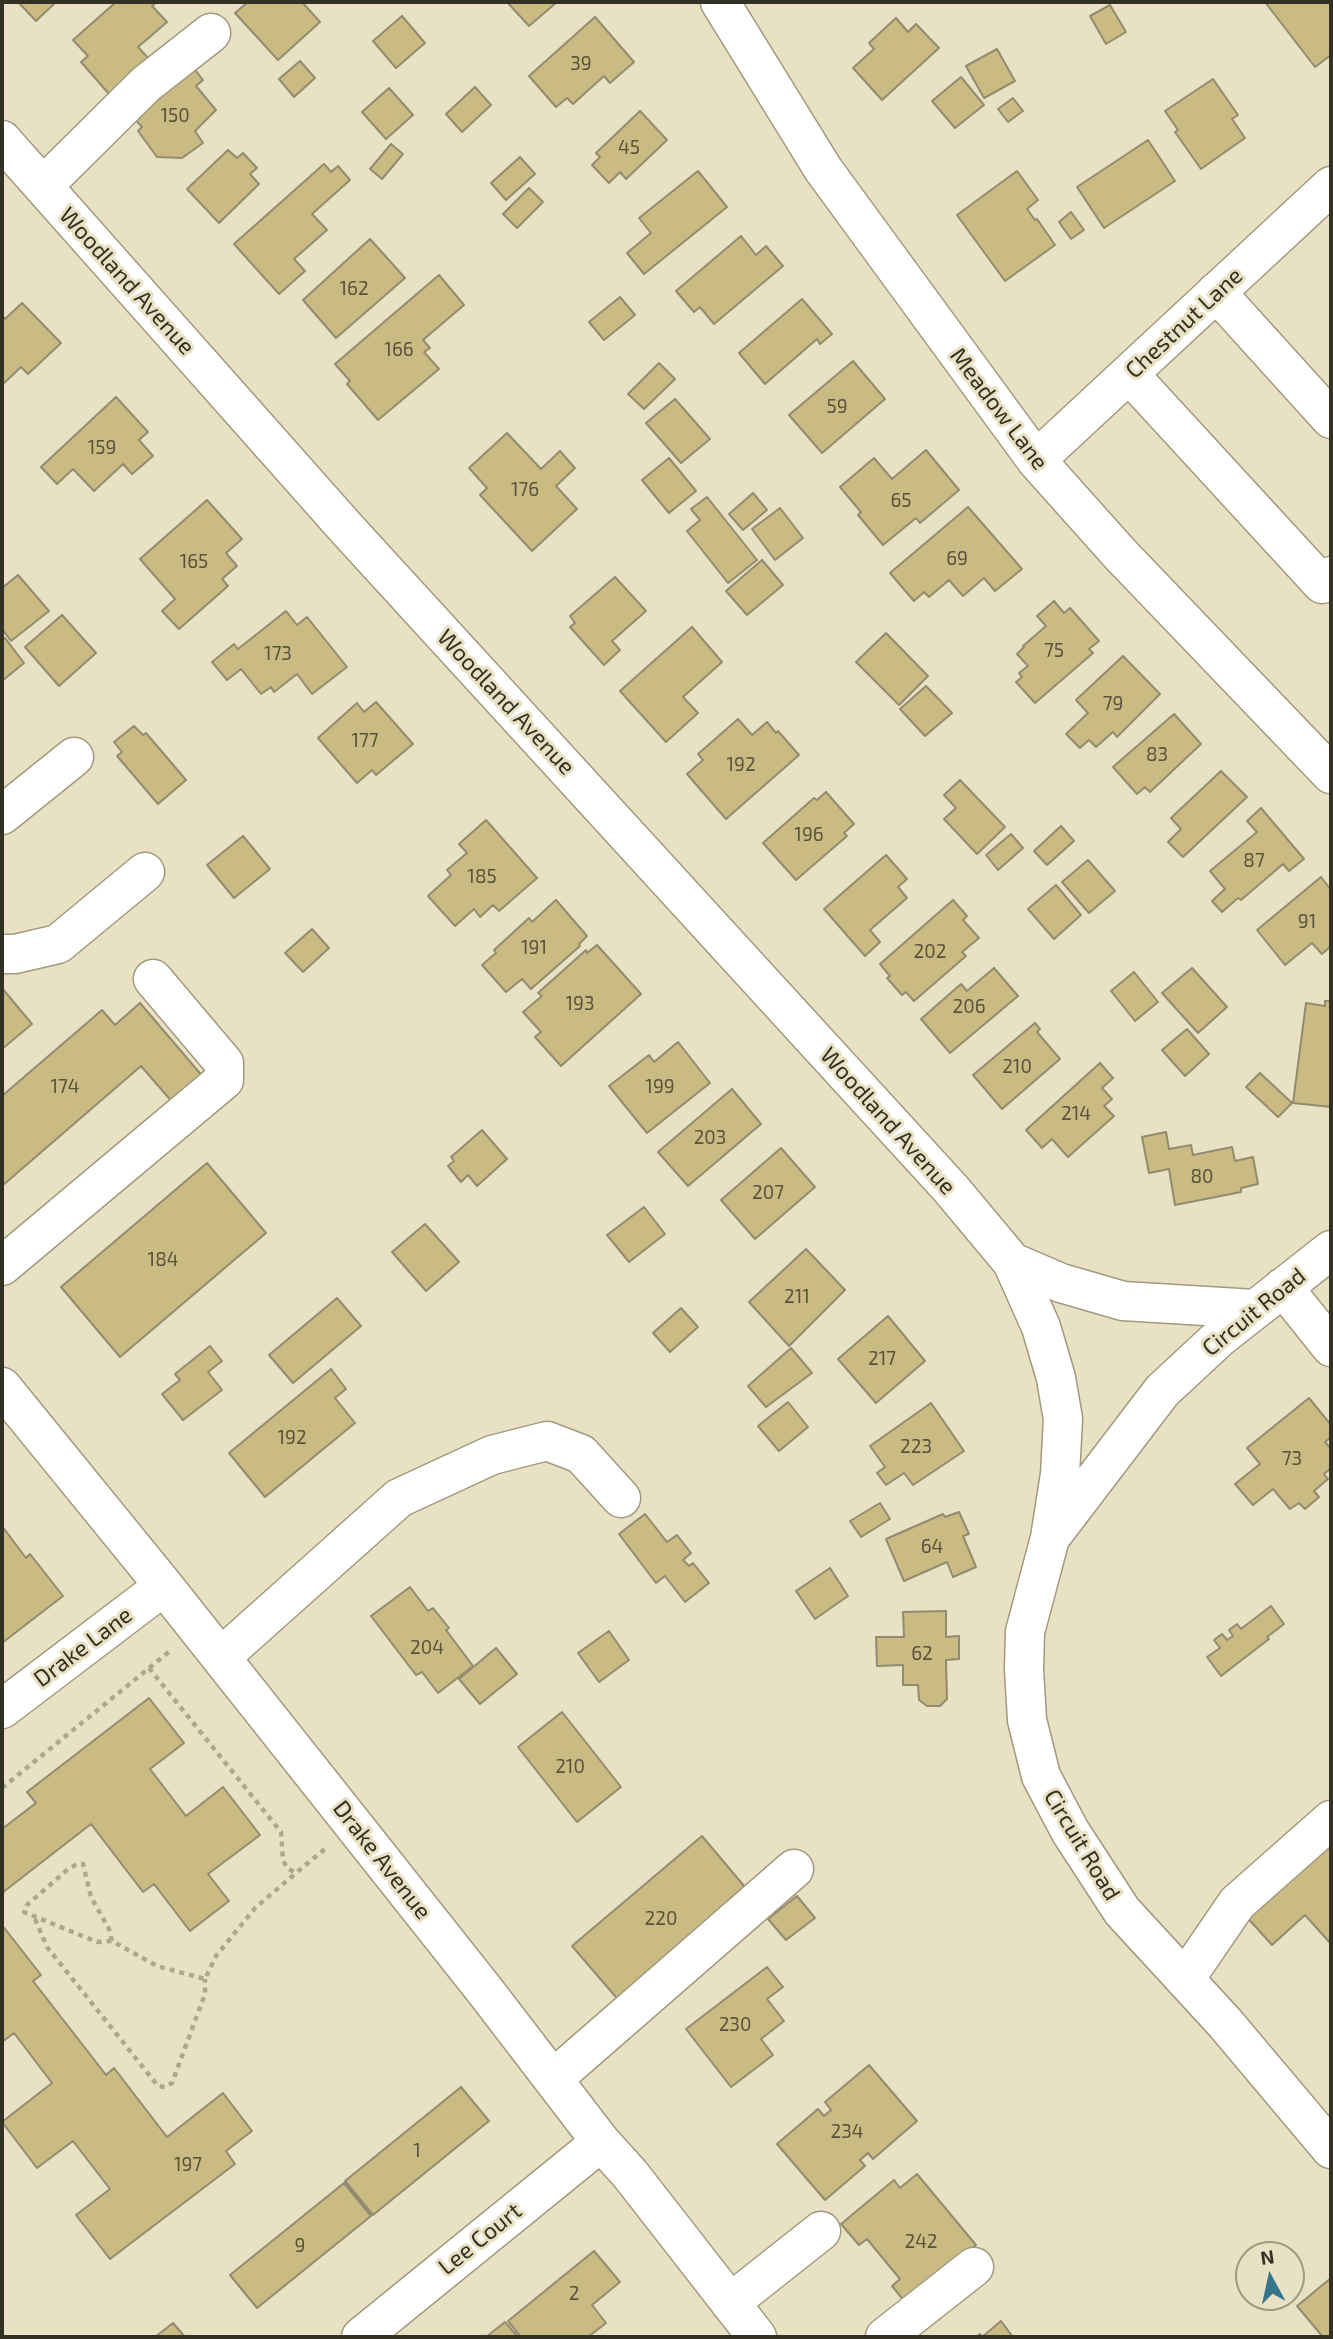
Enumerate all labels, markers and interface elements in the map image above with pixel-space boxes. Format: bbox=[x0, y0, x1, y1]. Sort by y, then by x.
house number: 39 bbox=[570, 53, 592, 75]
house number: 150 bbox=[160, 105, 190, 127]
house number: 45 bbox=[618, 137, 640, 159]
street label: Woodland Avenue bbox=[54, 202, 200, 360]
street label: Chestnut Lane bbox=[1120, 262, 1248, 384]
house number: 162 bbox=[339, 278, 369, 300]
house number: 166 bbox=[384, 339, 414, 361]
street label: Meadow Lane bbox=[944, 343, 1054, 475]
house number: 59 bbox=[826, 396, 848, 418]
house number: 159 bbox=[88, 437, 116, 459]
house number: 176 bbox=[511, 479, 539, 501]
house number: 65 bbox=[890, 490, 912, 512]
house number: 69 bbox=[946, 548, 968, 570]
house number: 165 bbox=[180, 551, 208, 573]
street label: Woodland Avenue bbox=[431, 624, 581, 780]
house number: 75 bbox=[1044, 640, 1064, 662]
house number: 173 bbox=[264, 643, 292, 665]
house number: 79 bbox=[1103, 693, 1123, 715]
house number: 177 bbox=[351, 730, 379, 752]
house number: 83 bbox=[1146, 744, 1168, 766]
house number: 192 bbox=[726, 754, 756, 776]
house number: 196 bbox=[794, 824, 824, 846]
house number: 87 bbox=[1243, 850, 1265, 872]
house number: 185 bbox=[467, 866, 497, 888]
house number: 91 bbox=[1298, 911, 1316, 933]
house number: 191 bbox=[521, 937, 547, 959]
house number: 202 bbox=[914, 941, 946, 963]
house number: 193 bbox=[566, 993, 594, 1015]
house number: 206 bbox=[952, 996, 986, 1018]
street label: Woodland Avenue bbox=[815, 1042, 961, 1200]
house number: 210 bbox=[1002, 1056, 1032, 1078]
house number: 174 bbox=[51, 1076, 79, 1098]
house number: 199 bbox=[645, 1076, 675, 1098]
house number: 214 bbox=[1061, 1103, 1091, 1125]
house number: 203 bbox=[694, 1127, 726, 1149]
house number: 80 bbox=[1191, 1166, 1213, 1188]
house number: 207 bbox=[752, 1182, 784, 1204]
house number: 184 bbox=[148, 1249, 178, 1271]
street label: Circuit Road bbox=[1197, 1262, 1311, 1362]
house number: 211 bbox=[784, 1286, 810, 1308]
house number: 217 bbox=[868, 1348, 896, 1370]
house number: 192 bbox=[277, 1427, 307, 1449]
house number: 223 bbox=[900, 1436, 932, 1458]
house number: 73 bbox=[1282, 1448, 1302, 1470]
house number: 64 bbox=[921, 1536, 943, 1558]
street label: Drake Lane bbox=[28, 1601, 138, 1693]
house number: 204 bbox=[410, 1637, 444, 1659]
house number: 62 bbox=[911, 1643, 933, 1665]
house number: 210 bbox=[555, 1756, 585, 1778]
street label: Circuit Road bbox=[1038, 1784, 1126, 1906]
street label: Drake Avenue bbox=[327, 1795, 437, 1925]
house number: 220 bbox=[645, 1908, 677, 1930]
house number: 230 bbox=[719, 2014, 751, 2036]
house number: 234 bbox=[831, 2121, 863, 2143]
house number: 1 bbox=[413, 2140, 421, 2162]
house number: 197 bbox=[174, 2154, 202, 2176]
street label: Lee Court bbox=[433, 2197, 527, 2281]
house number: 242 bbox=[904, 2231, 938, 2253]
house number: 9 bbox=[295, 2235, 305, 2257]
north arrow bbox=[1235, 2241, 1305, 2311]
text: N bbox=[1259, 2244, 1276, 2269]
house number: 2 bbox=[569, 2283, 579, 2305]

